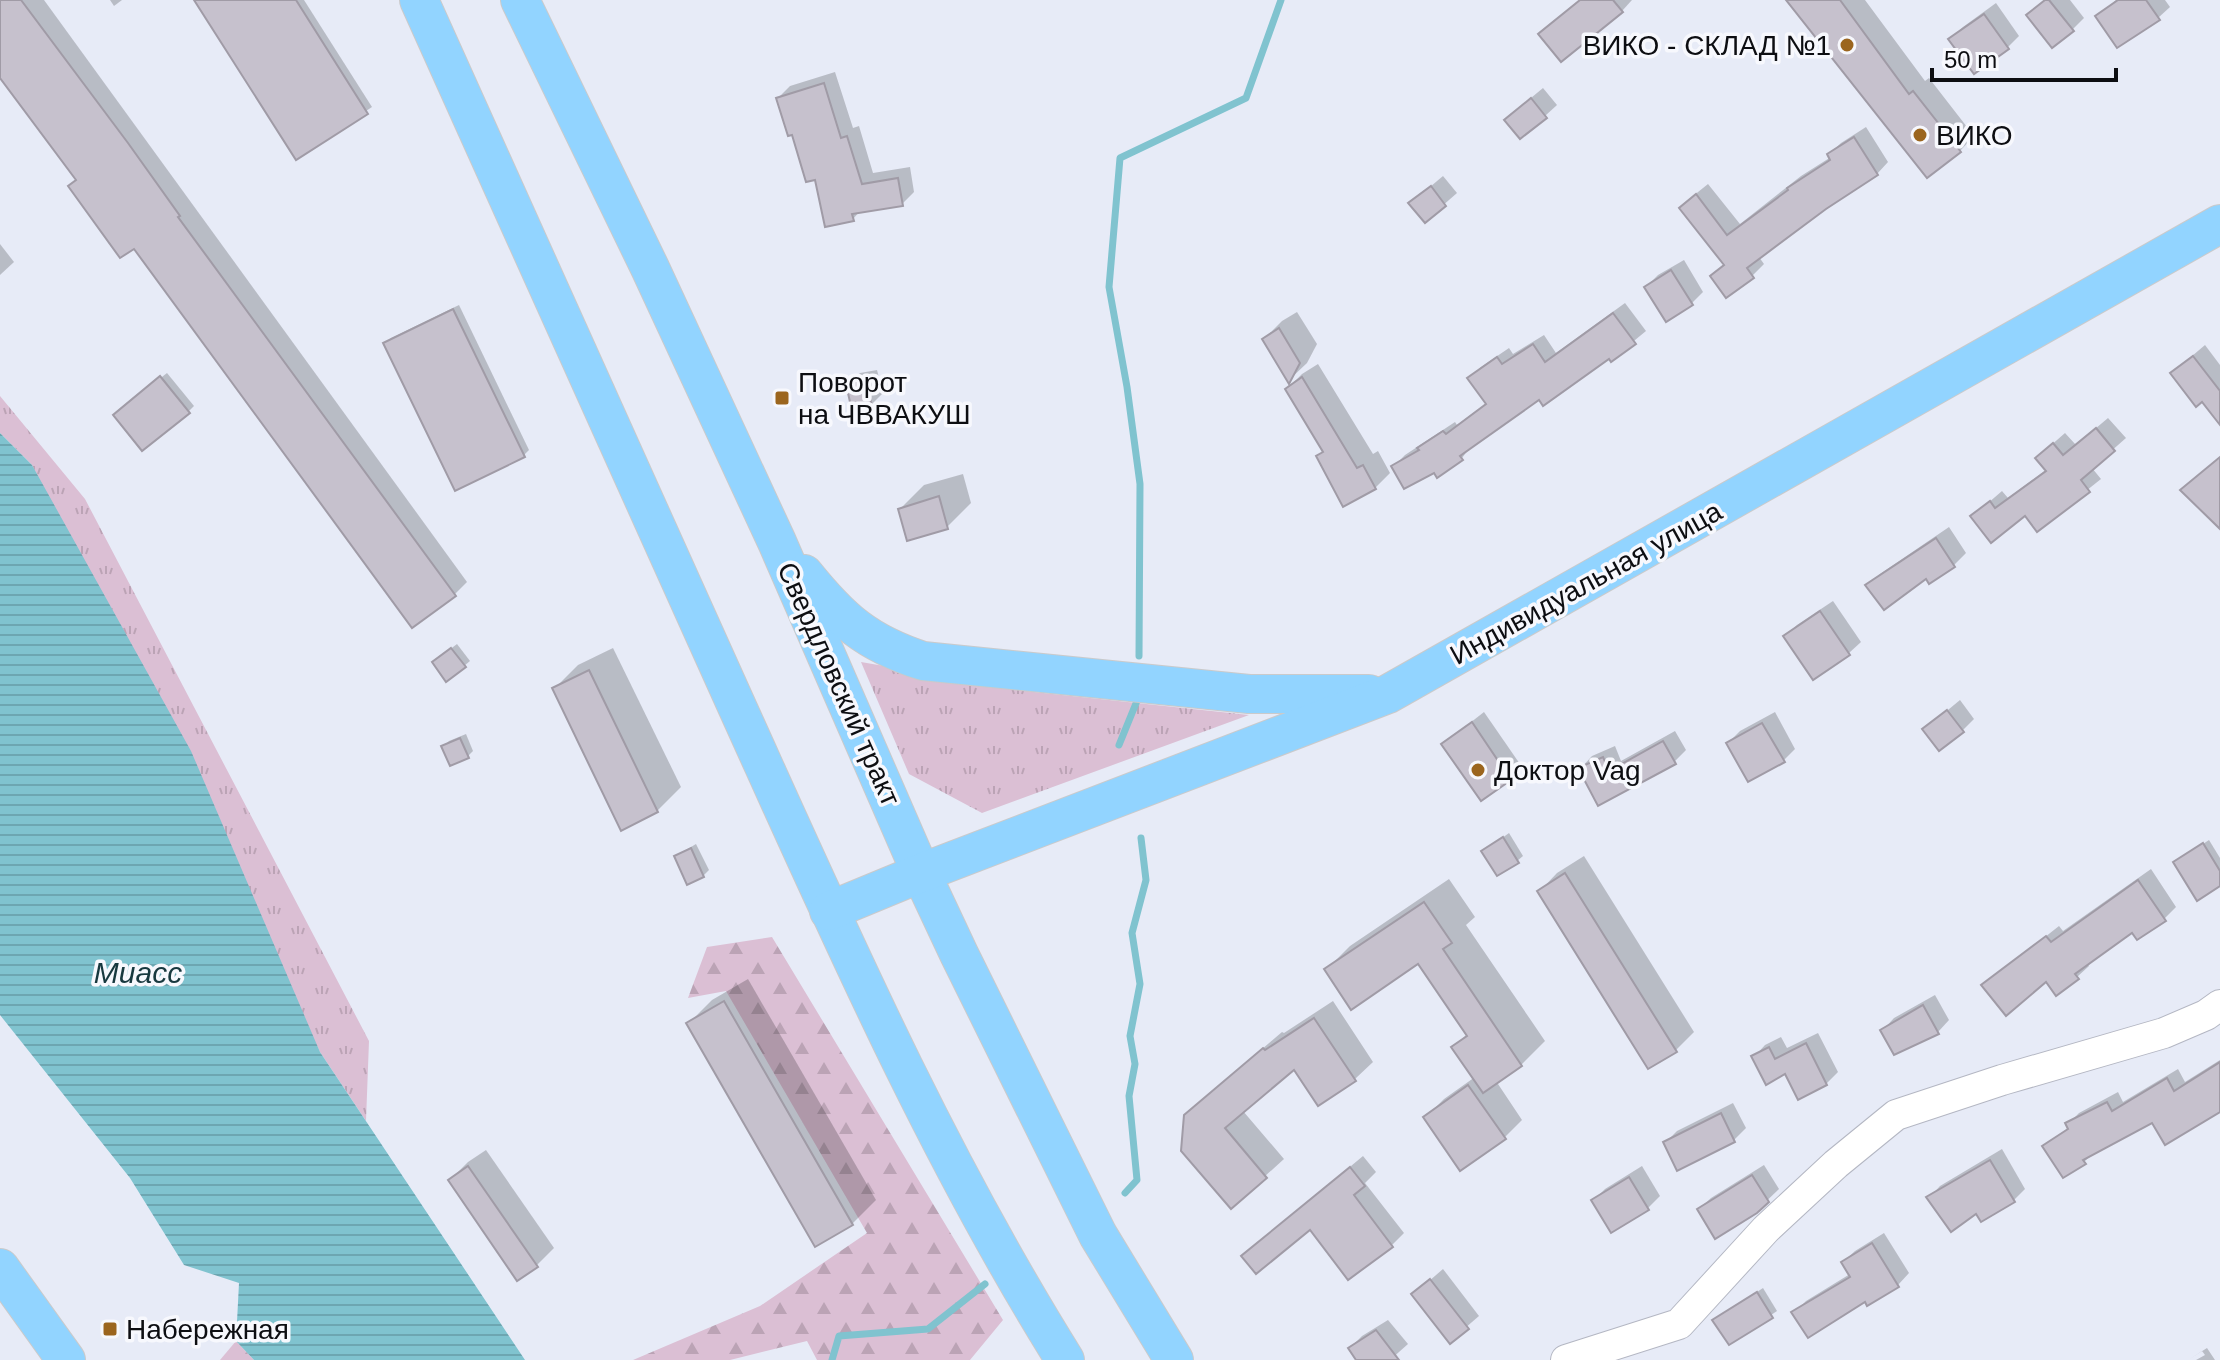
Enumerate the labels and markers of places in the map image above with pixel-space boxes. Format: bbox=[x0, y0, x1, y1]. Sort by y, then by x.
place label: ВИКО - СКЛАД №1 bbox=[1583, 30, 1831, 61]
marker: ВИКО - СКЛАД №1 bbox=[1838, 36, 1856, 54]
place label: ВИКО bbox=[1936, 120, 2013, 151]
marker: ВИКО bbox=[1911, 126, 1929, 144]
place label: Поворот на ЧВВАКУШ bbox=[798, 367, 971, 430]
marker: Поворот на ЧВВАКУШ bbox=[773, 389, 791, 407]
place label: Доктор Vag bbox=[1494, 755, 1641, 786]
marker: Доктор Vag bbox=[1469, 761, 1487, 779]
place label: Набережная bbox=[126, 1314, 289, 1345]
marker: Набережная bbox=[101, 1320, 119, 1338]

